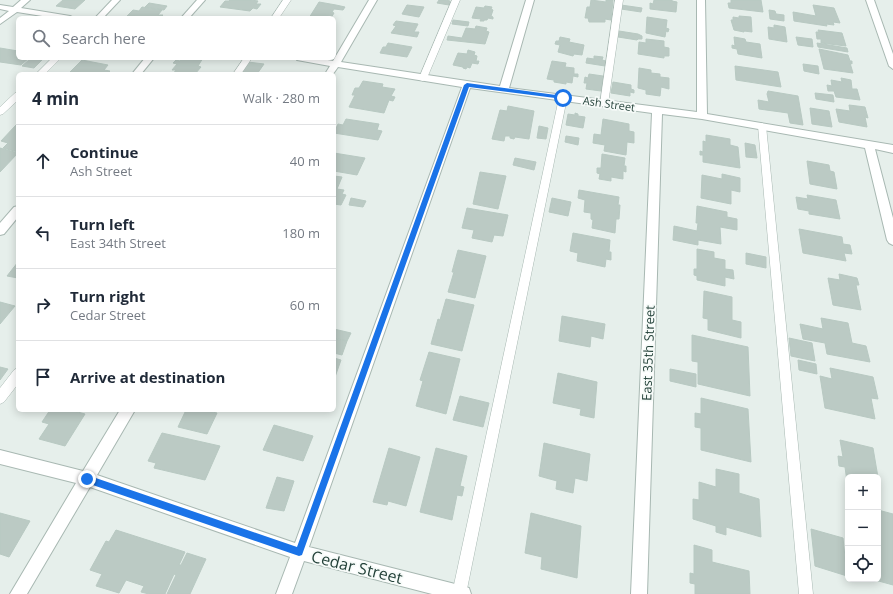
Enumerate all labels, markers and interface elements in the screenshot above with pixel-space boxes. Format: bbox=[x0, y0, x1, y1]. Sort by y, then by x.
search box bbox=[16, 16, 336, 60]
icon: search bbox=[30, 27, 52, 49]
text: Search here bbox=[62, 28, 146, 48]
text: 4 min bbox=[32, 87, 79, 110]
text: Walk · 280 m bbox=[243, 89, 320, 107]
route start bbox=[554, 89, 572, 107]
street label: Ash Street bbox=[582, 92, 636, 115]
text: Continue bbox=[70, 142, 138, 162]
icon: ahead bbox=[32, 150, 54, 172]
text: 40 m bbox=[290, 152, 320, 170]
text: Ash Street bbox=[70, 162, 132, 180]
text: Turn left bbox=[70, 214, 135, 234]
icon: left bbox=[32, 222, 54, 244]
text: 180 m bbox=[282, 224, 320, 242]
text: East 34th Street bbox=[70, 234, 166, 252]
text: Turn right bbox=[70, 286, 145, 306]
icon: right bbox=[32, 294, 54, 316]
text: 60 m bbox=[290, 296, 320, 314]
street label: East 35th Street bbox=[637, 304, 659, 401]
text: Cedar Street bbox=[70, 306, 146, 324]
icon: arrive bbox=[32, 366, 54, 388]
text: Arrive at destination bbox=[70, 367, 225, 387]
route end bbox=[78, 470, 96, 488]
map controls bbox=[845, 474, 881, 582]
button: + bbox=[845, 474, 881, 510]
button: − bbox=[845, 510, 881, 546]
street label: Cedar Street bbox=[309, 545, 405, 589]
button: locate bbox=[845, 546, 881, 582]

